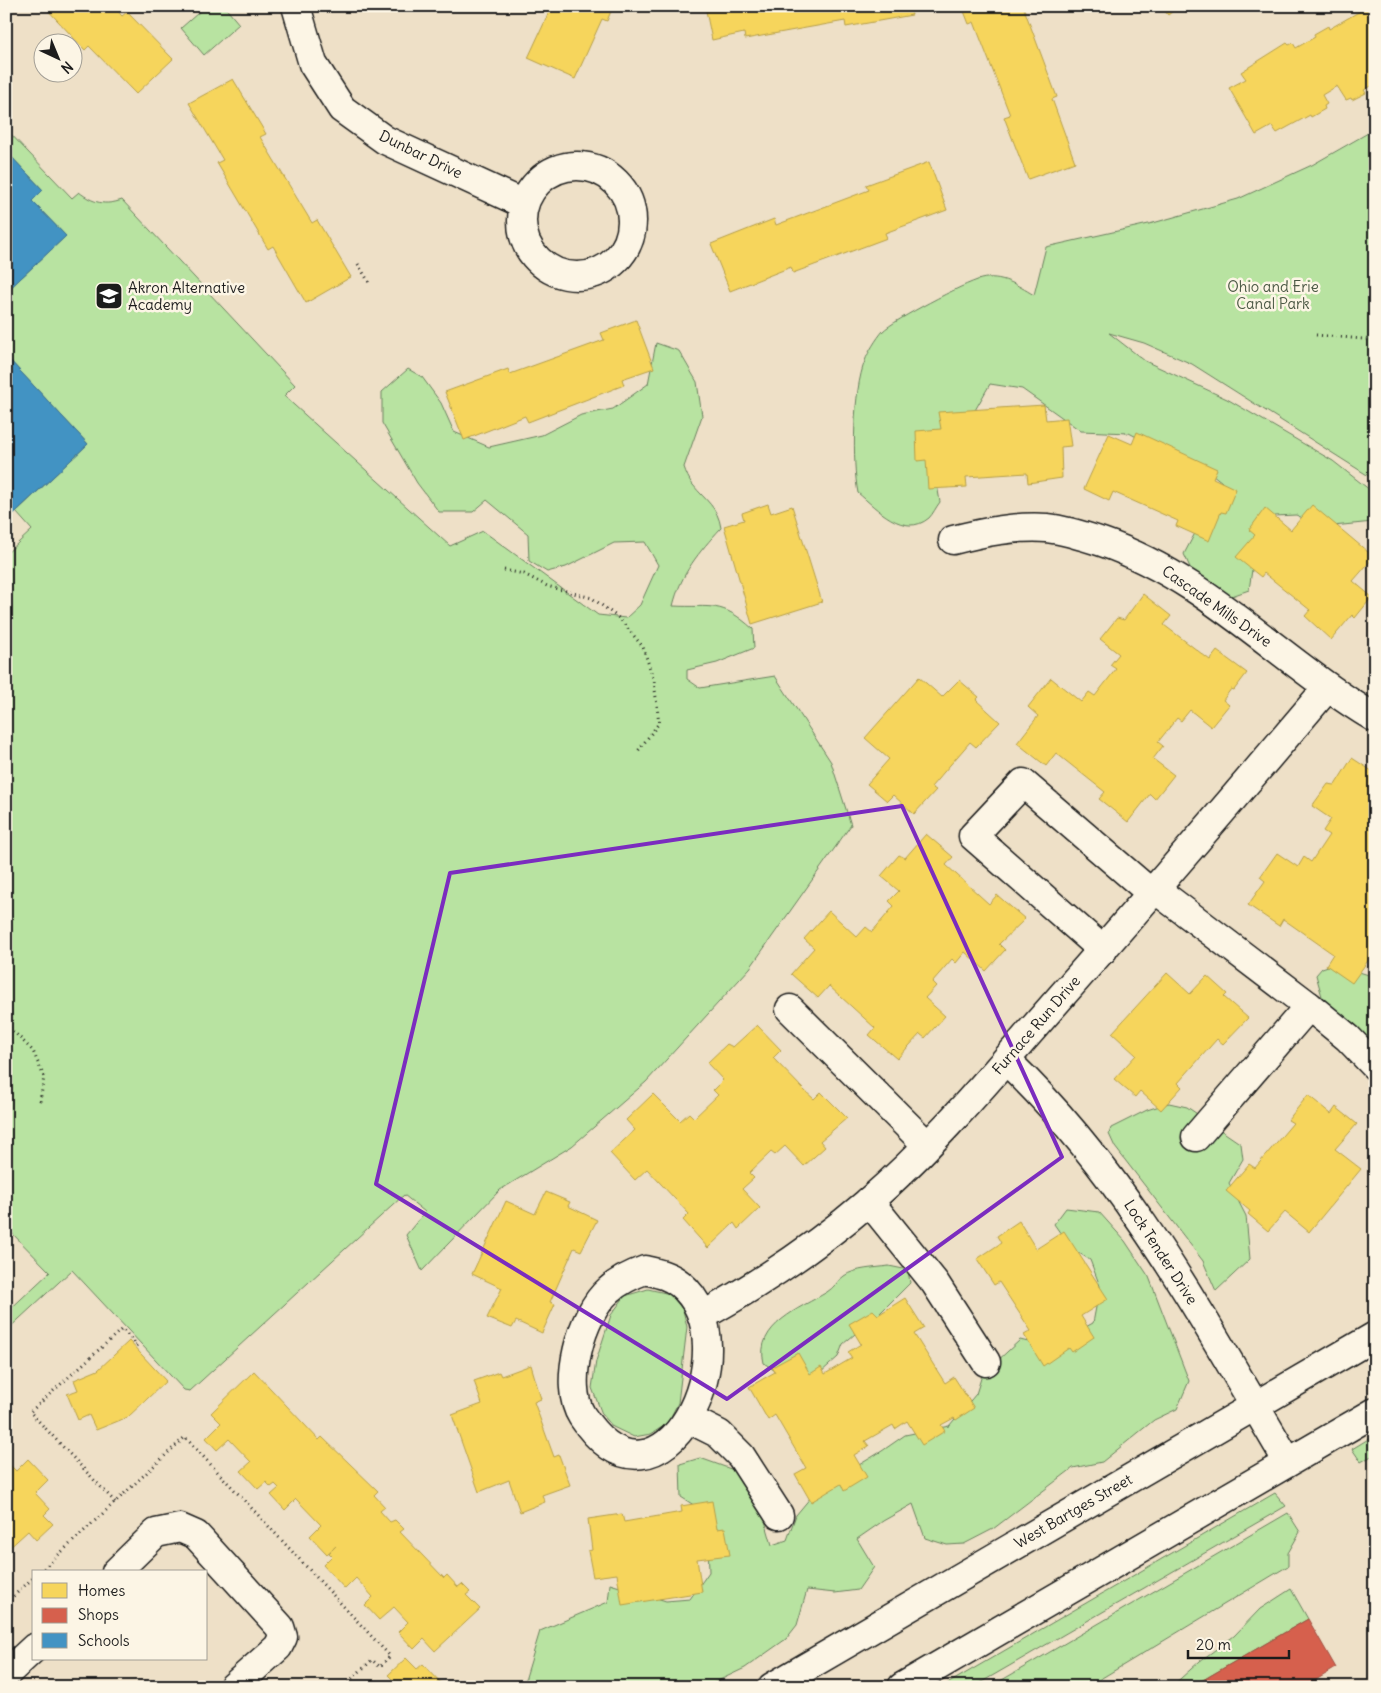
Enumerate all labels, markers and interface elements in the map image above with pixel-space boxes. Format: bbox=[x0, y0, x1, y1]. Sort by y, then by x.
north arrow bbox=[32, 32, 82, 82]
text: N bbox=[57, 58, 77, 77]
street label: Dunbar Drive bbox=[376, 126, 466, 182]
park label: Ohio and Erie Canal Park bbox=[1227, 277, 1319, 313]
place label: Akron Alternative Academy bbox=[128, 278, 245, 314]
school or university icon: Akron Alternative Academy bbox=[94, 281, 124, 311]
street label: Cascade Mills Drive bbox=[1158, 561, 1276, 651]
street label: Furnace Run Drive bbox=[988, 972, 1084, 1078]
street label: Lock Tender Drive bbox=[1120, 1196, 1202, 1308]
street label: West Bartges Street bbox=[1011, 1470, 1135, 1552]
legend bbox=[32, 1570, 208, 1660]
text: Homes bbox=[78, 1581, 125, 1600]
text: Shops bbox=[78, 1605, 119, 1624]
scale bar bbox=[1188, 1628, 1290, 1660]
text: Schools bbox=[78, 1631, 130, 1650]
text: 20 m bbox=[1196, 1635, 1231, 1654]

